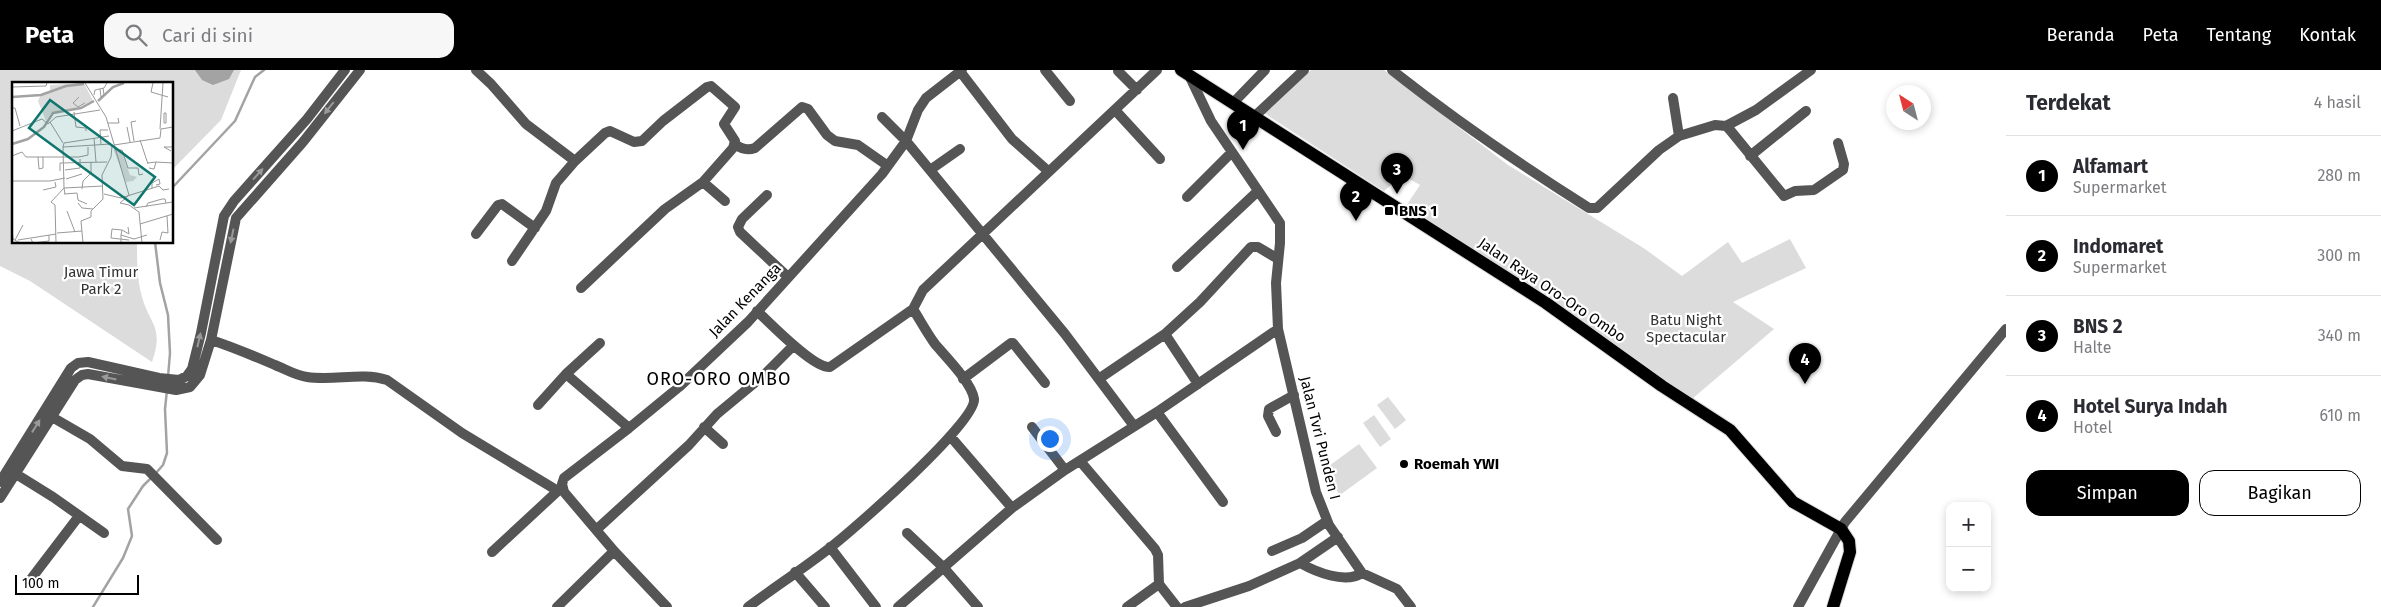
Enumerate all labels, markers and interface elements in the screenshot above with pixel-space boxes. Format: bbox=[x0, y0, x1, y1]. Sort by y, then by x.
search box bbox=[104, 13, 454, 58]
text: Peta bbox=[25, 21, 74, 49]
icon: search bbox=[122, 21, 150, 49]
text: Cari di sini bbox=[162, 24, 253, 47]
text: Beranda bbox=[2047, 24, 2115, 46]
text: Peta bbox=[2143, 24, 2178, 46]
text: Tentang bbox=[2206, 24, 2271, 46]
text: Kontak bbox=[2299, 24, 2356, 46]
inset map bbox=[12, 82, 174, 244]
north arrow bbox=[1886, 85, 1931, 130]
text: Terdekat bbox=[2026, 90, 2111, 116]
text: 4 hasil bbox=[2314, 93, 2361, 112]
one-way arrow bbox=[324, 101, 335, 114]
pin: 1 bbox=[1227, 109, 1259, 150]
pin: 3 bbox=[1381, 153, 1413, 194]
text: Alfamart bbox=[2073, 155, 2148, 178]
text: 1 bbox=[2038, 166, 2046, 185]
text: 280 m bbox=[2317, 166, 2361, 185]
one-way arrow bbox=[252, 169, 264, 181]
text: Supermarket bbox=[2073, 178, 2167, 197]
pin: 2 bbox=[1340, 180, 1372, 221]
place label: BNS 1 bbox=[1399, 202, 1437, 220]
marker: BNS 1 bbox=[1383, 205, 1395, 217]
one-way arrow bbox=[228, 228, 236, 244]
street label: Jalan Raya Oro-Oro Ombo bbox=[1475, 234, 1629, 346]
text: Indomaret bbox=[2073, 235, 2163, 258]
text: 2 bbox=[2038, 246, 2046, 265]
text: 300 m bbox=[2317, 246, 2361, 265]
text: Supermarket bbox=[2073, 258, 2167, 277]
street label: Jalan Kenanga bbox=[705, 259, 785, 341]
park label: Jawa Timur Park 2 bbox=[64, 263, 139, 298]
park label: Batu Night Spectacular bbox=[1646, 311, 1726, 346]
text: BNS 2 bbox=[2073, 315, 2123, 338]
text: 3 bbox=[2038, 326, 2046, 345]
text: 340 m bbox=[2318, 326, 2361, 345]
one-way arrow bbox=[195, 332, 203, 347]
text: Halte bbox=[2073, 338, 2111, 357]
pin: 4 bbox=[1789, 343, 1821, 384]
district label: ORO-ORO OMBO bbox=[646, 368, 792, 390]
one-way arrow bbox=[102, 374, 117, 382]
street label: Jalan Tvri Punden I bbox=[1296, 374, 1344, 502]
text: Hotel Surya Indah bbox=[2073, 395, 2227, 418]
text: 4 bbox=[2037, 406, 2047, 425]
text: 610 m bbox=[2319, 406, 2361, 425]
text: Hotel bbox=[2073, 418, 2112, 437]
one-way arrow bbox=[31, 420, 40, 433]
your location bbox=[1037, 426, 1063, 452]
place label: Roemah YWI bbox=[1414, 455, 1499, 473]
marker: Roemah YWI bbox=[1398, 458, 1410, 470]
button: Simpan bbox=[2026, 470, 2189, 516]
button: Bagikan bbox=[2199, 470, 2361, 516]
map controls bbox=[1946, 502, 1991, 592]
button: + bbox=[1946, 502, 1991, 547]
button: − bbox=[1946, 547, 1991, 592]
scale bar bbox=[15, 572, 139, 595]
text: 100 m bbox=[22, 575, 59, 592]

